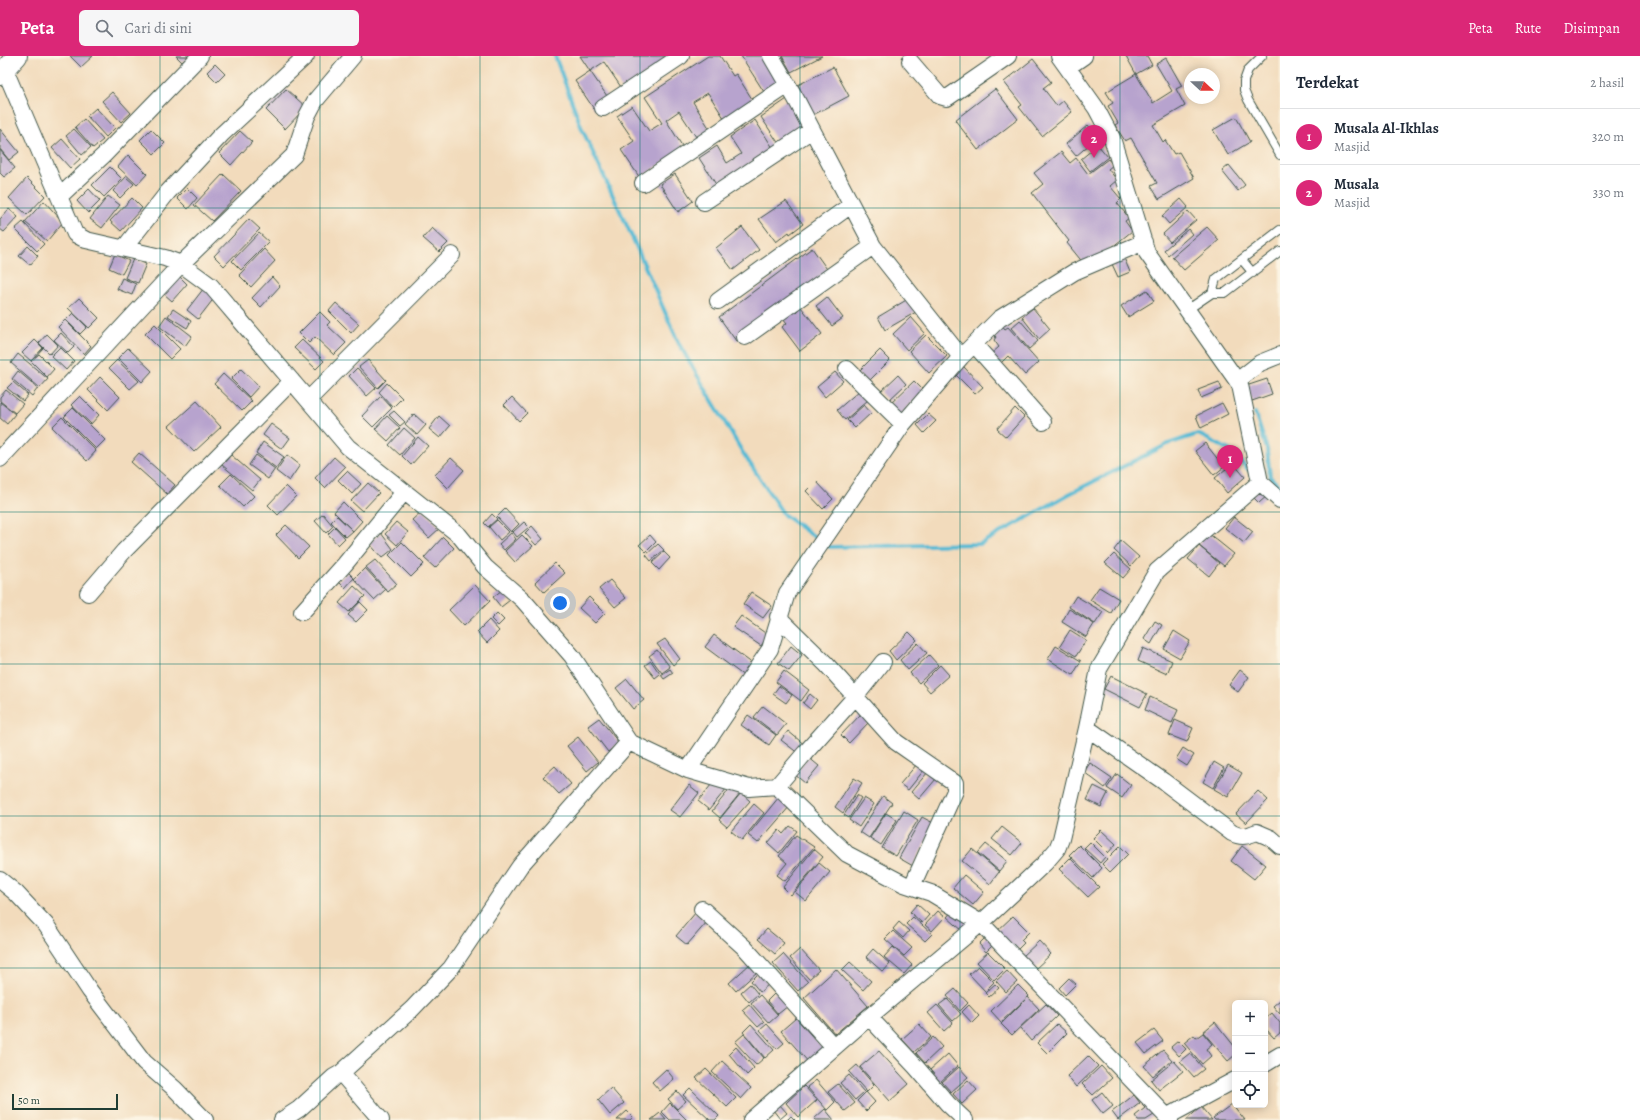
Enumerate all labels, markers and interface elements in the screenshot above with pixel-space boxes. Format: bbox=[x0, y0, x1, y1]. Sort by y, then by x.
search box bbox=[79, 10, 359, 46]
text: Peta bbox=[20, 15, 55, 41]
icon: search bbox=[93, 17, 115, 39]
text: Cari di sini bbox=[125, 18, 192, 38]
text: Peta bbox=[1468, 19, 1493, 38]
text: Rute bbox=[1515, 19, 1541, 38]
text: Disimpan bbox=[1563, 19, 1620, 38]
north arrow bbox=[1184, 68, 1220, 104]
text: Terdekat bbox=[1296, 71, 1359, 94]
text: 2 hasil bbox=[1590, 74, 1624, 91]
text: Musala Al-Ikhlas bbox=[1334, 118, 1439, 138]
pin: 2 bbox=[1081, 125, 1107, 158]
text: 1 bbox=[1307, 128, 1311, 145]
text: 320 m bbox=[1592, 128, 1624, 145]
text: Masjid bbox=[1334, 138, 1370, 155]
text: Musala bbox=[1334, 174, 1379, 194]
text: 2 bbox=[1306, 184, 1312, 201]
text: 330 m bbox=[1593, 184, 1624, 201]
text: Masjid bbox=[1334, 194, 1370, 211]
pin: 1 bbox=[1217, 445, 1243, 478]
your location bbox=[550, 593, 570, 613]
map controls bbox=[1232, 1000, 1268, 1108]
button: + bbox=[1232, 1000, 1268, 1036]
button: − bbox=[1232, 1036, 1268, 1072]
button: locate bbox=[1232, 1072, 1268, 1108]
scale bar bbox=[12, 1092, 118, 1111]
text: 50 m bbox=[18, 1093, 40, 1108]

